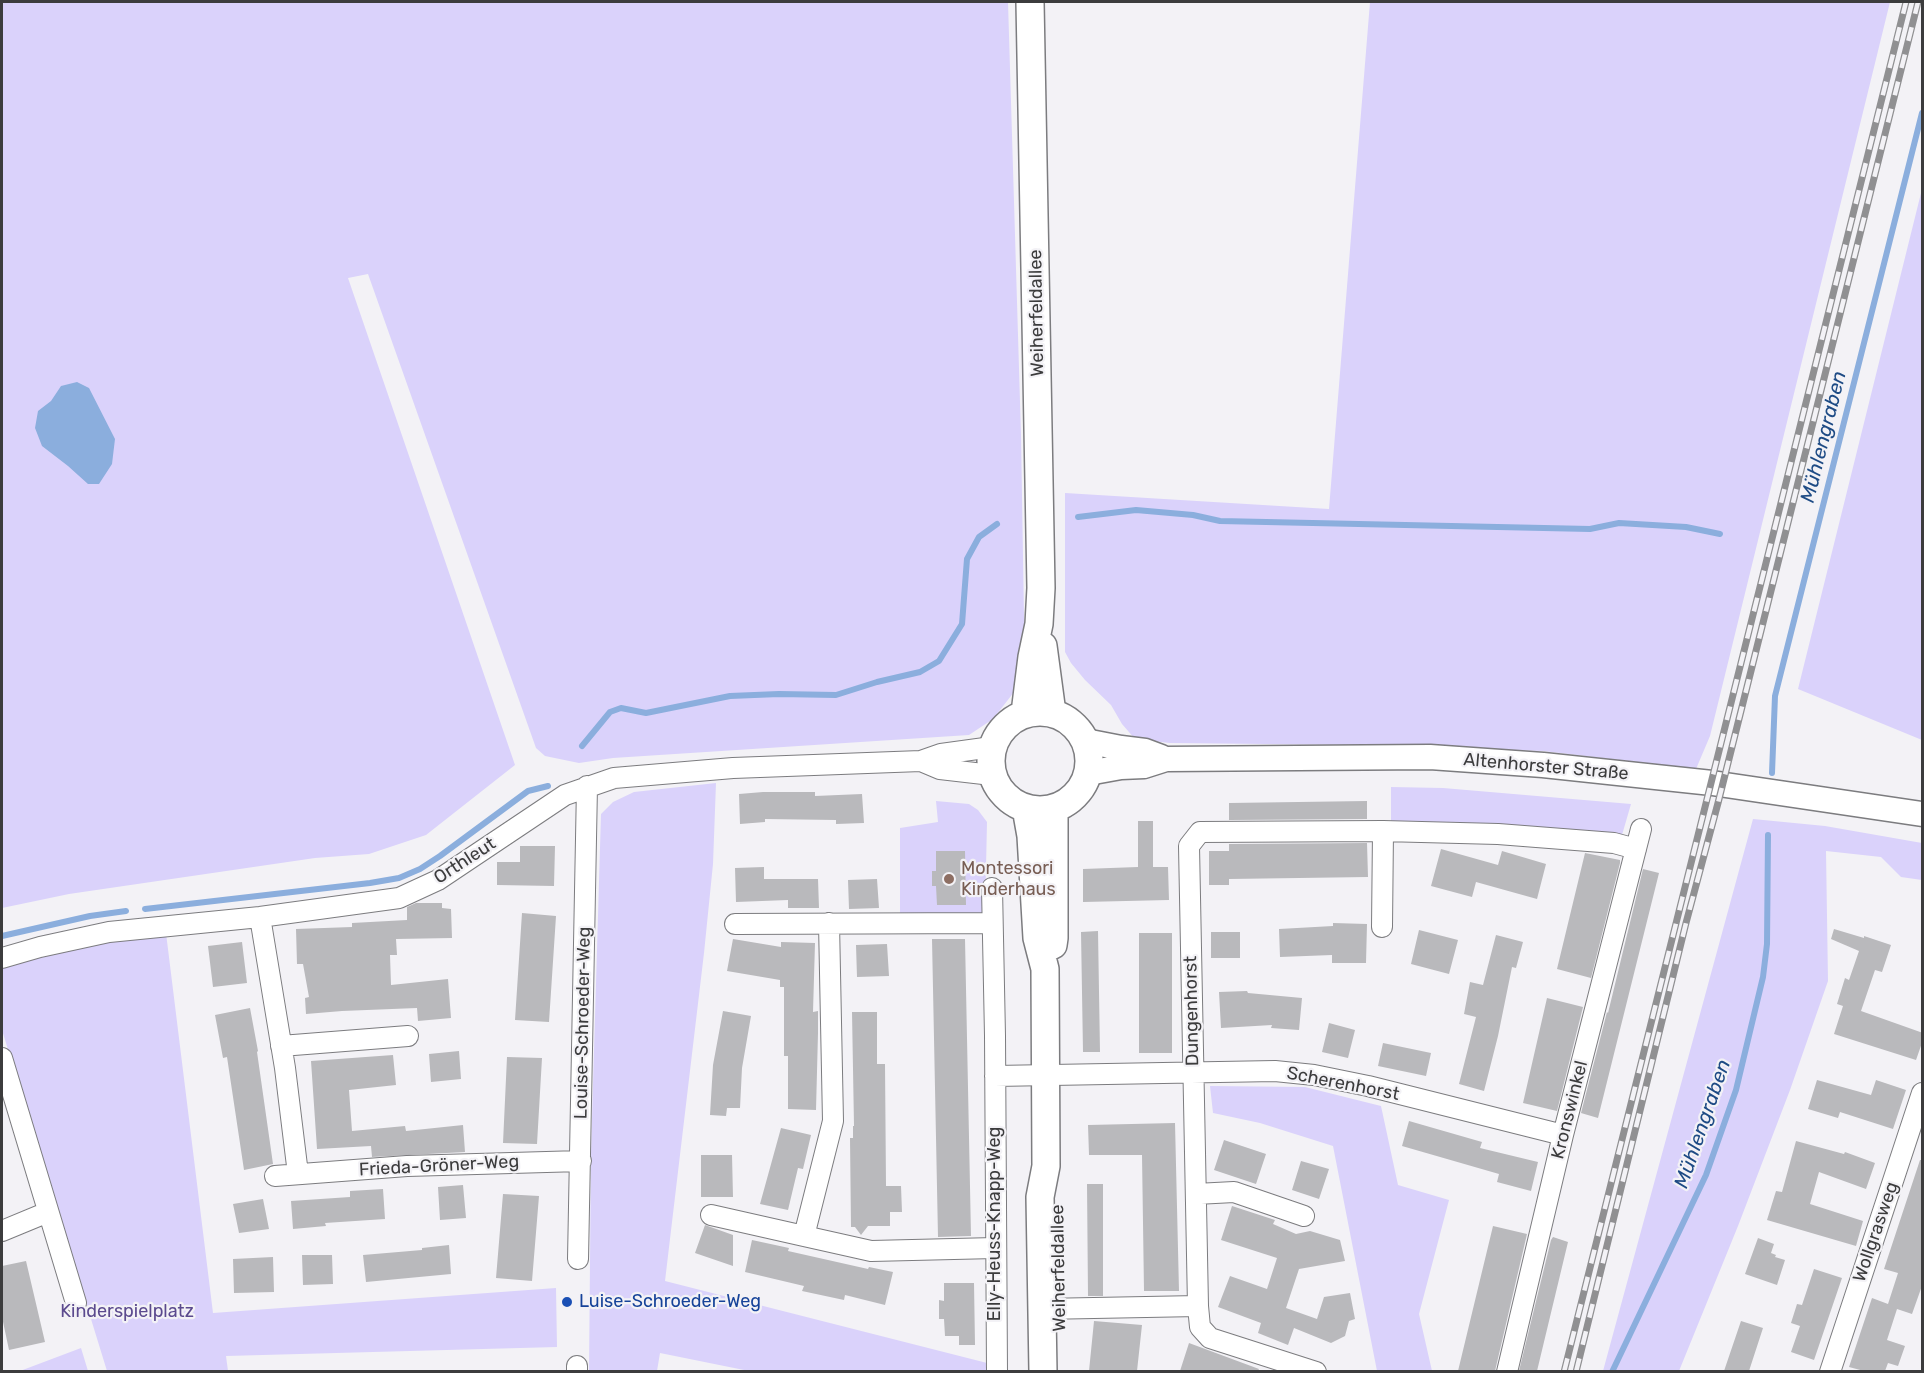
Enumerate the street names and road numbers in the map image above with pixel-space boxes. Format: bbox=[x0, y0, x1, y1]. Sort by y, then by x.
street label: Weiherfeldallee bbox=[1025, 249, 1049, 377]
street label: Altenhorster Straße bbox=[1463, 749, 1629, 785]
street label: Orthleut bbox=[430, 833, 500, 889]
street label: Louise-Schroeder-Weg bbox=[571, 927, 595, 1119]
street label: Dungenhorst bbox=[1180, 956, 1204, 1066]
street label: Kronswinkel bbox=[1547, 1059, 1593, 1161]
street label: Scherenhorst bbox=[1285, 1063, 1401, 1105]
street label: Elly-Heuss-Knapp-Weg bbox=[984, 1127, 1006, 1321]
street label: Frieda-Gröner-Weg bbox=[358, 1151, 520, 1181]
street label: Wollgrasweg bbox=[1849, 1179, 1903, 1285]
street label: Weiherfeldallee bbox=[1047, 1204, 1071, 1332]

